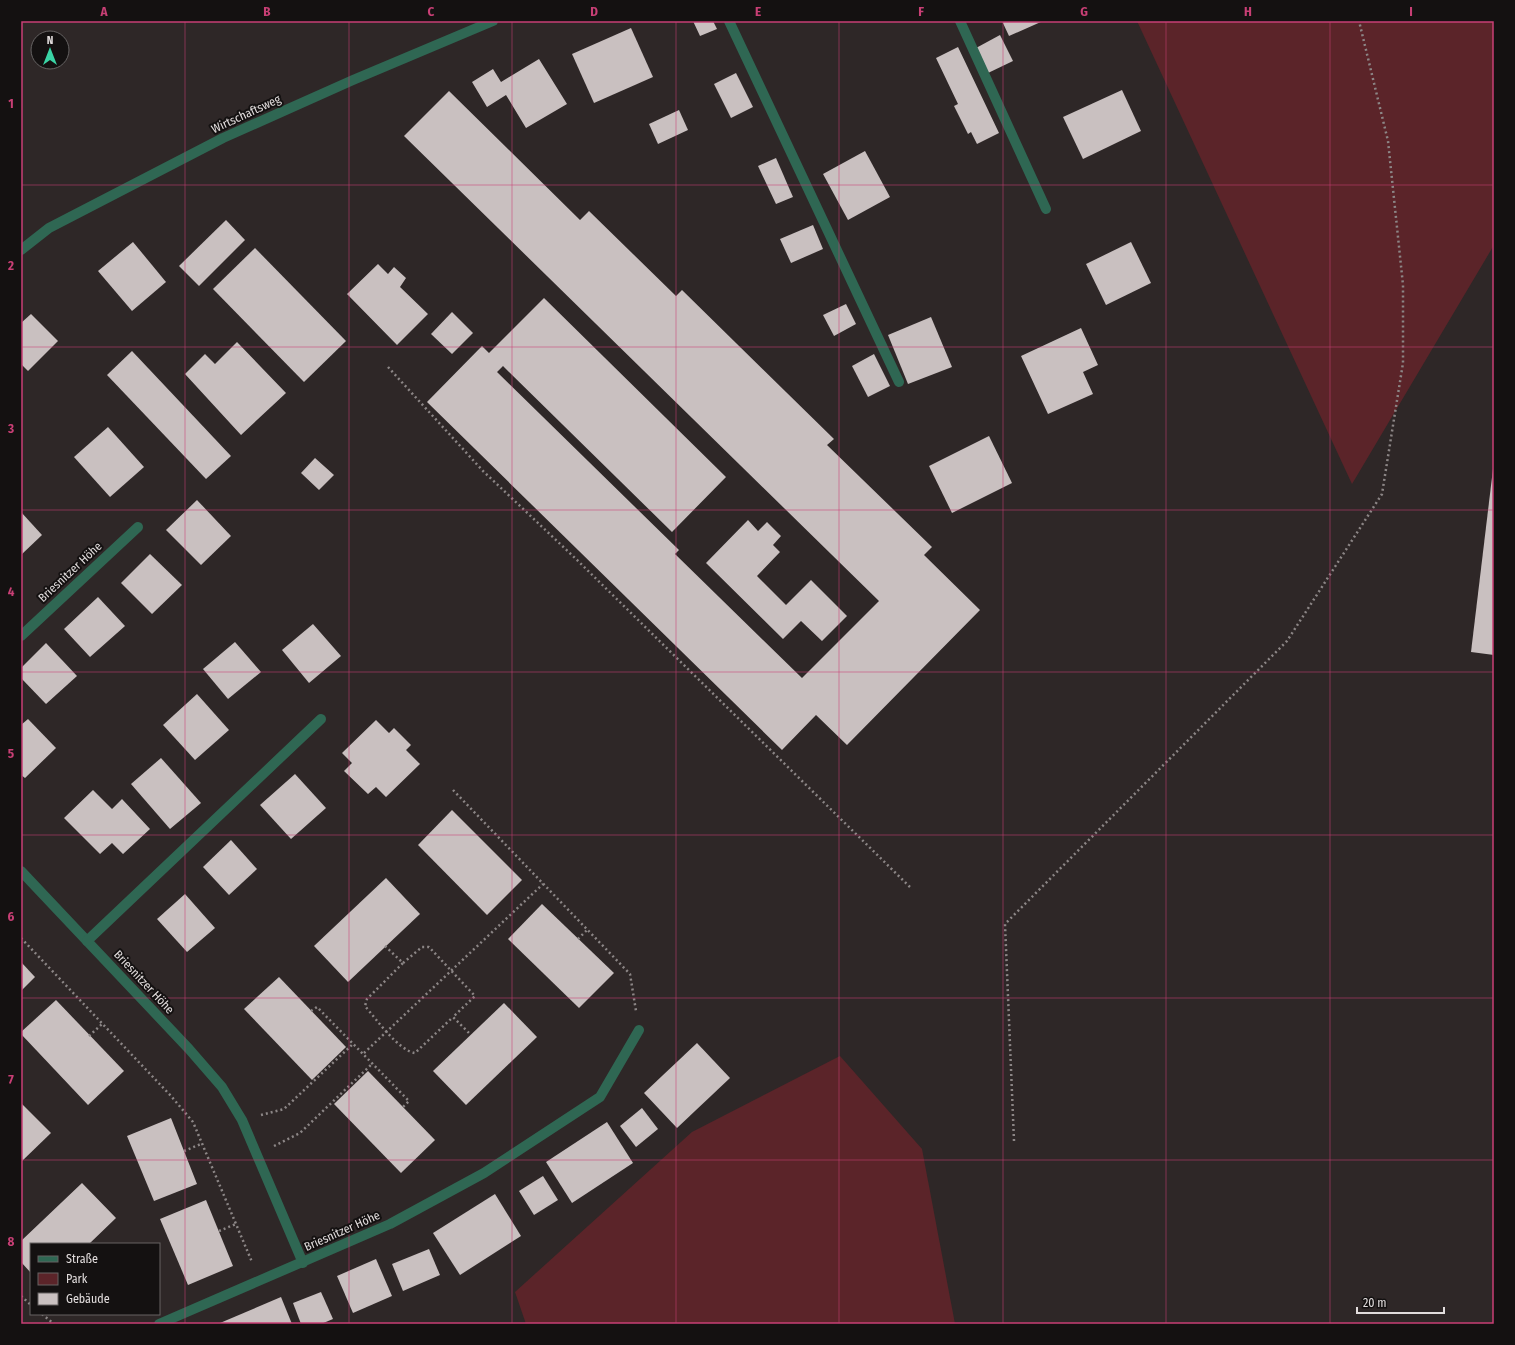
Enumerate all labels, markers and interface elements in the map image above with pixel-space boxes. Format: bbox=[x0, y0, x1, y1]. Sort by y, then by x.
text: A bbox=[99, 4, 108, 19]
text: B bbox=[263, 4, 271, 19]
text: C bbox=[428, 4, 435, 19]
text: D bbox=[590, 4, 598, 19]
text: E bbox=[755, 4, 761, 19]
text: F bbox=[918, 4, 924, 19]
text: G bbox=[1080, 4, 1088, 19]
text: H bbox=[1244, 4, 1252, 19]
text: I bbox=[1409, 4, 1413, 19]
north arrow bbox=[30, 30, 70, 70]
text: N bbox=[47, 34, 53, 47]
street label: Wirtschaftsweg bbox=[209, 92, 283, 136]
text: 1 bbox=[8, 96, 14, 111]
text: 2 bbox=[7, 258, 14, 273]
text: 3 bbox=[7, 421, 14, 436]
street label: Briesnitzer Höhe bbox=[35, 539, 105, 605]
text: 4 bbox=[8, 584, 15, 599]
text: 5 bbox=[8, 746, 14, 761]
text: 6 bbox=[8, 909, 15, 924]
street label: Briesnitzer Höhe bbox=[111, 947, 177, 1017]
text: 7 bbox=[8, 1072, 14, 1087]
street label: Briesnitzer Höhe bbox=[302, 1208, 382, 1254]
text: 8 bbox=[8, 1234, 15, 1249]
legend bbox=[30, 1243, 160, 1315]
text: Straße bbox=[66, 1252, 98, 1266]
text: Park bbox=[66, 1272, 88, 1286]
scale bar bbox=[1357, 1289, 1444, 1315]
text: Gebäude bbox=[66, 1292, 110, 1306]
text: 20 m bbox=[1363, 1296, 1387, 1310]

